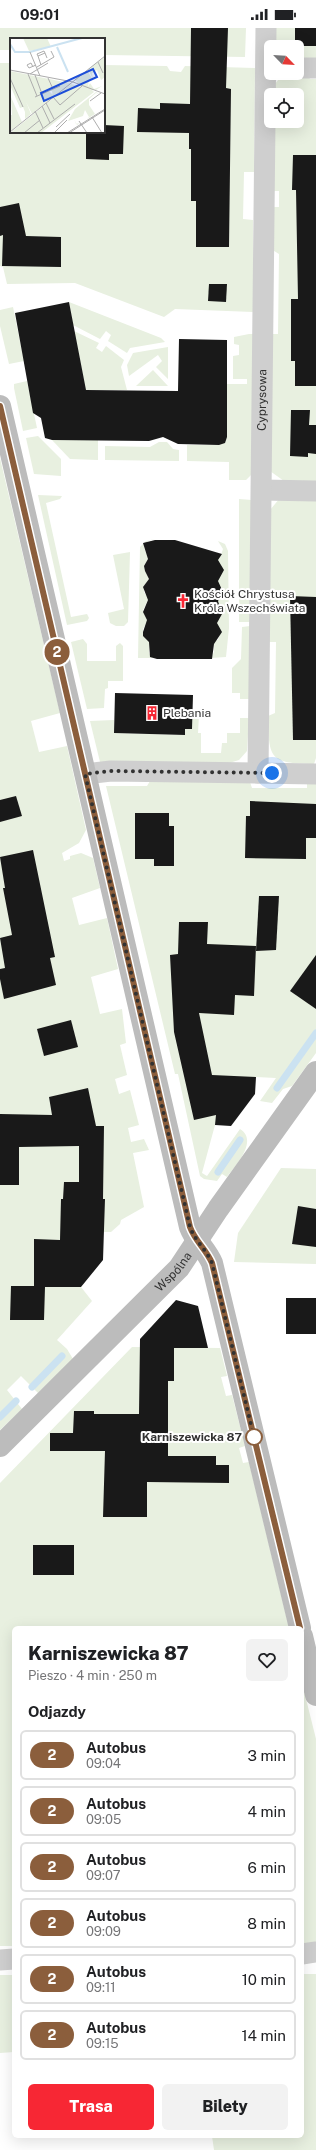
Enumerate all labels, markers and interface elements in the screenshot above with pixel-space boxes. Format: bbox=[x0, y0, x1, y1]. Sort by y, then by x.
text: 09:01 bbox=[20, 6, 60, 23]
inset map bbox=[10, 38, 105, 133]
north arrow bbox=[264, 40, 304, 80]
map controls bbox=[264, 40, 304, 128]
button: locate bbox=[264, 88, 304, 128]
street label: Cyprysowa bbox=[255, 369, 269, 431]
place label: Kościół Chrystusa Króla Wszechświata bbox=[194, 587, 305, 615]
church icon: Kościół Chrystusa Króla Wszechświata bbox=[175, 593, 191, 609]
line badge: 2 bbox=[44, 639, 70, 665]
text: 2 bbox=[53, 644, 61, 660]
building icon: Plebania bbox=[144, 705, 160, 721]
place label: Plebania bbox=[163, 706, 211, 720]
your location bbox=[262, 763, 282, 783]
street label: Wspólna bbox=[152, 1249, 195, 1295]
marker: Karniszewicka 87 bbox=[245, 1428, 263, 1446]
place label: Karniszewicka 87 bbox=[142, 1430, 242, 1444]
button: heart bbox=[246, 1639, 288, 1681]
text: Karniszewicka 87 bbox=[28, 1642, 189, 1664]
text: Pieszo · 4 min · 250 m bbox=[28, 1668, 157, 1683]
text: Odjazdy bbox=[28, 1703, 86, 1720]
text: Autobus bbox=[86, 1739, 146, 1756]
text: 2 bbox=[48, 1747, 56, 1763]
text: 3 min bbox=[247, 1747, 286, 1764]
text: 09:04 bbox=[86, 1756, 121, 1771]
text: Autobus bbox=[86, 1795, 146, 1812]
text: 2 bbox=[48, 1803, 56, 1819]
text: 4 min bbox=[247, 1803, 286, 1820]
text: 09:05 bbox=[86, 1812, 121, 1827]
text: Autobus bbox=[86, 1851, 146, 1868]
text: 2 bbox=[48, 1859, 56, 1875]
text: 6 min bbox=[248, 1859, 286, 1876]
text: 09:07 bbox=[86, 1868, 120, 1883]
text: Autobus bbox=[86, 1907, 146, 1924]
text: 2 bbox=[48, 1915, 56, 1931]
text: 8 min bbox=[247, 1915, 286, 1932]
text: 09:09 bbox=[86, 1924, 121, 1939]
text: Autobus bbox=[86, 1963, 146, 1980]
text: 2 bbox=[48, 1971, 56, 1987]
text: 10 min bbox=[242, 1971, 286, 1988]
text: 09:11 bbox=[86, 1980, 116, 1995]
text: Autobus bbox=[86, 2019, 146, 2036]
text: 2 bbox=[48, 2027, 56, 2043]
text: 14 min bbox=[241, 2027, 286, 2044]
text: 09:15 bbox=[86, 2036, 119, 2051]
button: Trasa bbox=[28, 2084, 154, 2130]
button: Bilety bbox=[162, 2084, 288, 2130]

